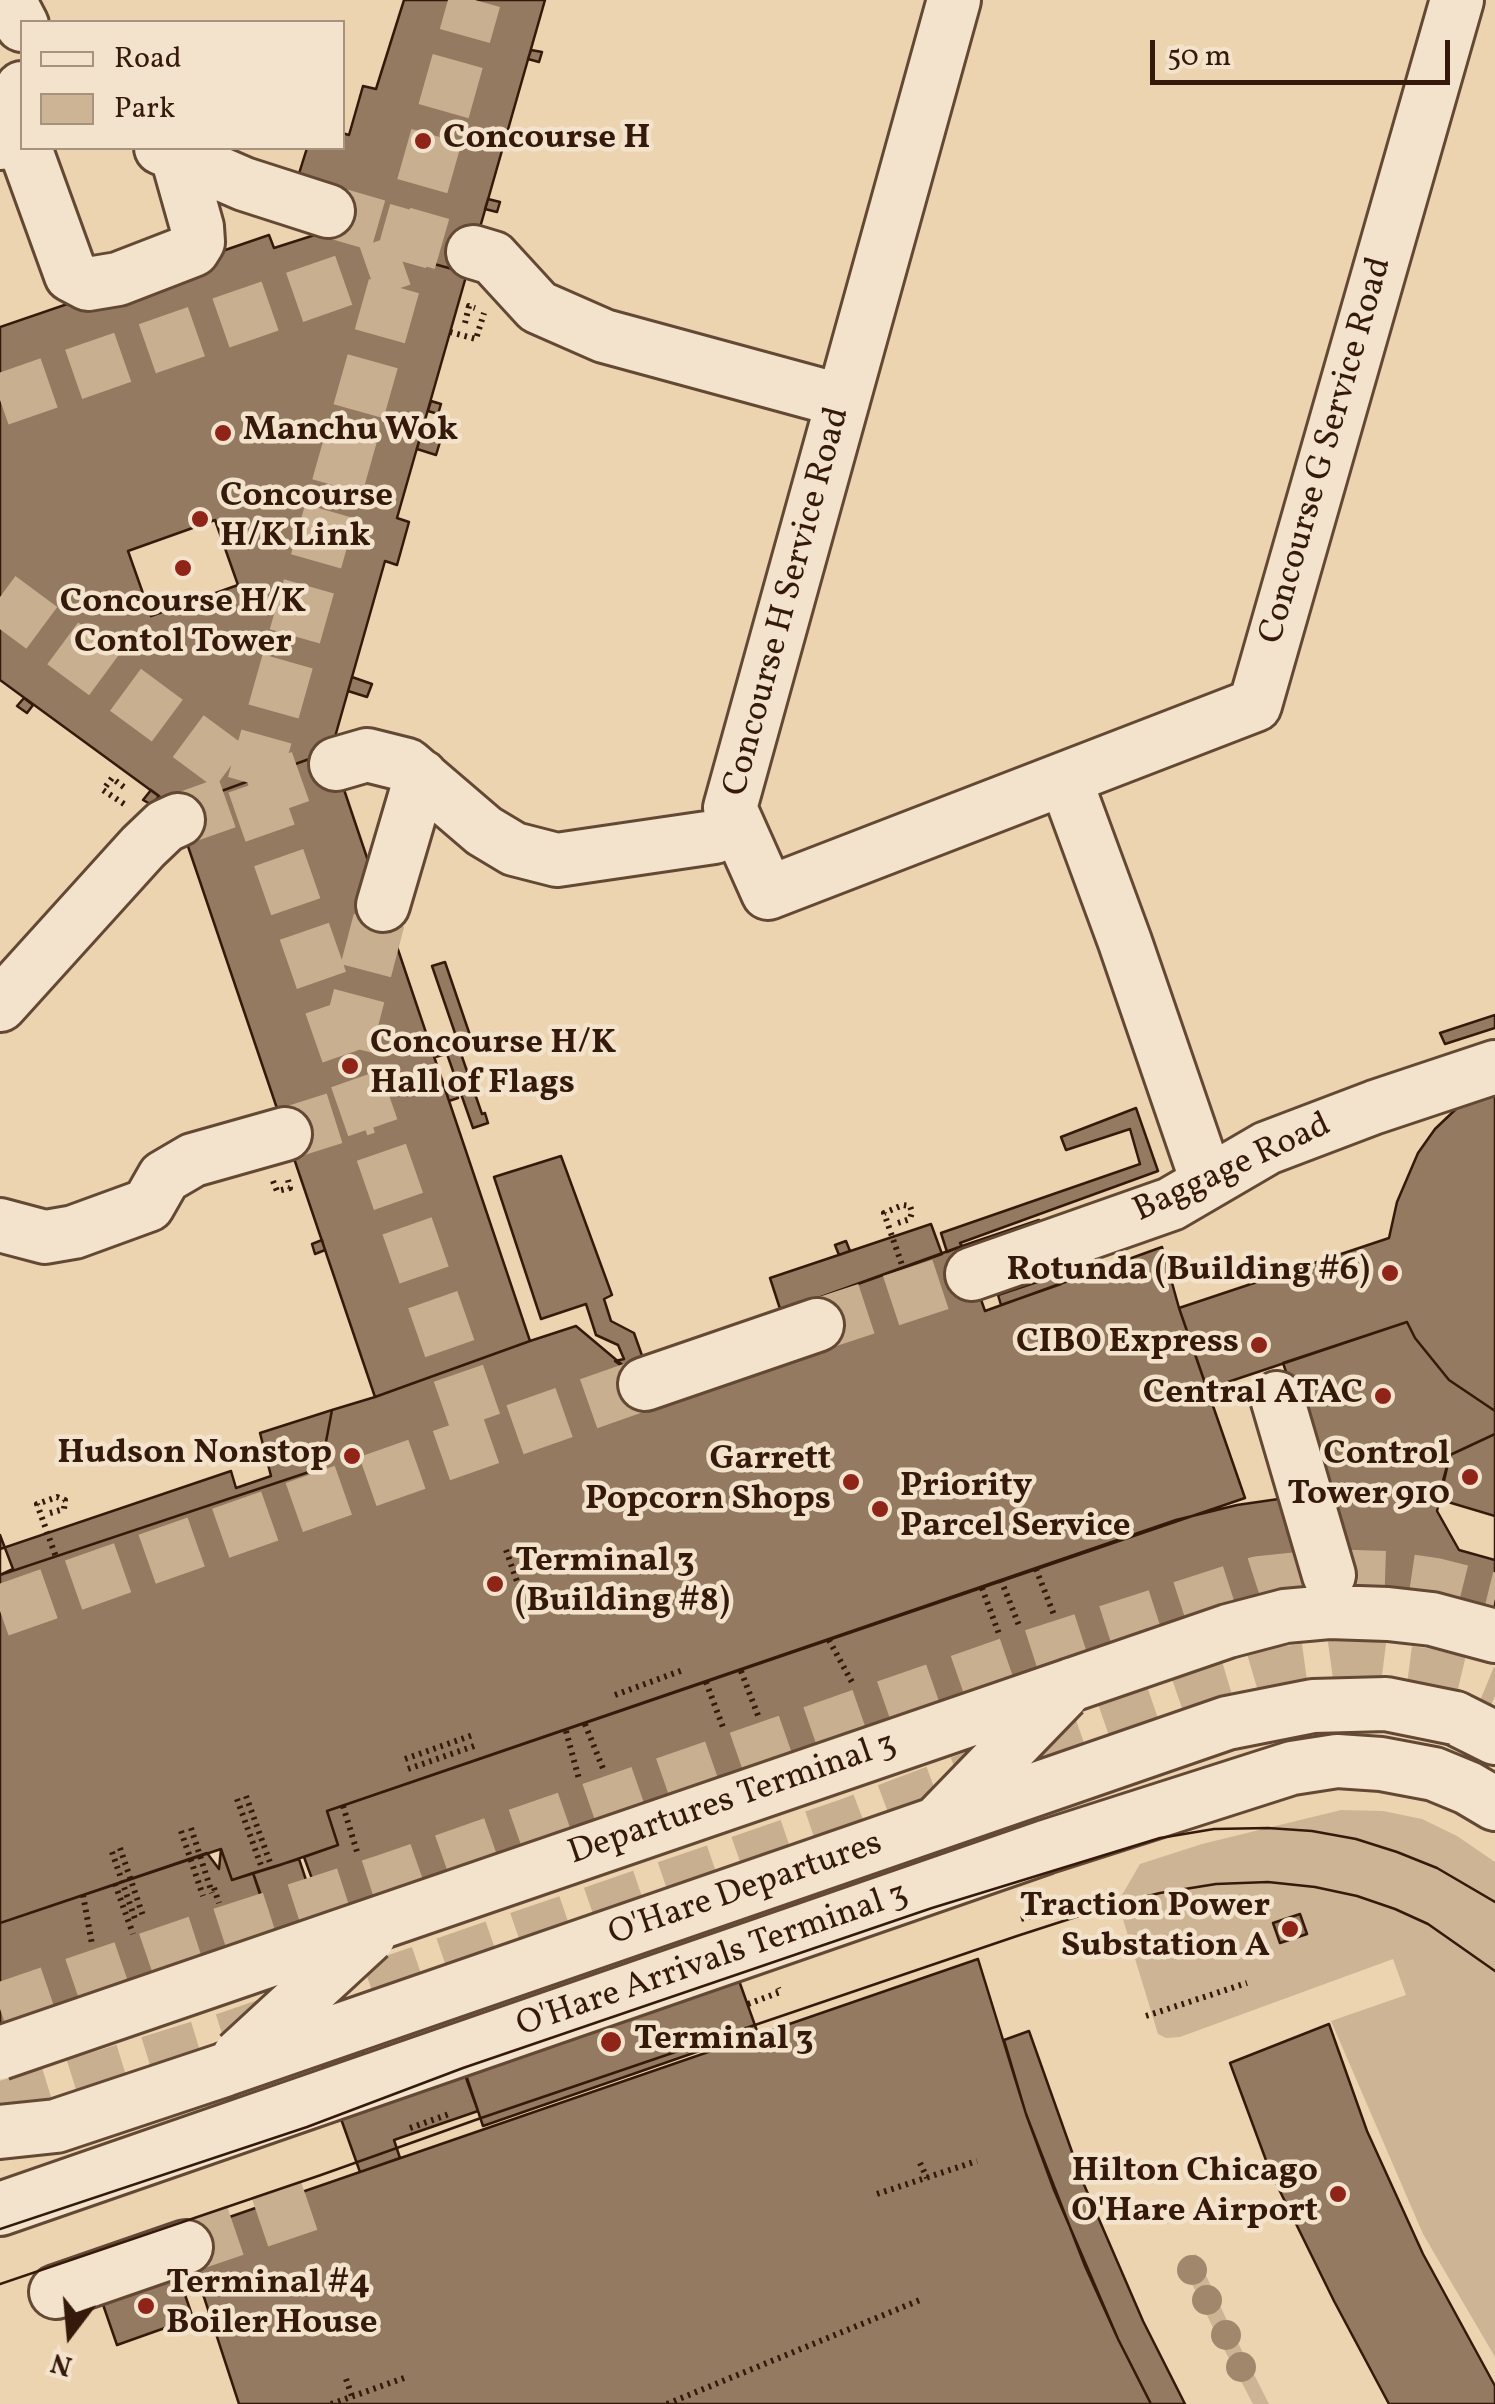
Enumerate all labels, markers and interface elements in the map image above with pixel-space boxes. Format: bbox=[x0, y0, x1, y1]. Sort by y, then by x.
legend bbox=[20, 20, 345, 150]
scale bar bbox=[1155, 20, 1455, 82]
text: 50 m bbox=[1167, 36, 1231, 78]
text: Road bbox=[114, 38, 182, 80]
text: Park bbox=[114, 88, 175, 130]
place label: Concourse H bbox=[443, 120, 650, 162]
marker: Concourse H bbox=[412, 130, 434, 152]
street label: Concourse G Service Road bbox=[1253, 253, 1403, 649]
street label: Concourse H Service Road bbox=[717, 403, 861, 801]
place label: Manchu Wok bbox=[243, 412, 458, 454]
marker: Manchu Wok bbox=[212, 422, 234, 444]
place label: Concourse H/K Link bbox=[220, 478, 393, 560]
marker: Concourse H/K Link bbox=[189, 508, 211, 530]
marker: Concourse H/K Contol Tower bbox=[172, 557, 194, 579]
place label: Concourse H/K Contol Tower bbox=[60, 584, 306, 666]
place label: Concourse H/K Hall of Flags bbox=[370, 1025, 616, 1107]
marker: Concourse H/K Hall of Flags bbox=[339, 1055, 361, 1077]
street label: Baggage Road bbox=[1128, 1106, 1338, 1234]
place label: Rotunda (Building #6) bbox=[1007, 1252, 1370, 1294]
marker: Rotunda (Building #6) bbox=[1379, 1262, 1401, 1284]
place label: CIBO Express bbox=[1016, 1324, 1239, 1366]
marker: CIBO Express bbox=[1248, 1334, 1270, 1356]
place label: Central ATAC bbox=[1143, 1375, 1363, 1417]
marker: Central ATAC bbox=[1372, 1385, 1394, 1407]
place label: Hudson Nonstop bbox=[57, 1435, 332, 1477]
place label: Control Tower 910 bbox=[1287, 1436, 1450, 1518]
place label: Garrett Popcorn Shops bbox=[585, 1441, 831, 1523]
marker: Hudson Nonstop bbox=[341, 1445, 363, 1467]
marker: Control Tower 910 bbox=[1459, 1466, 1481, 1488]
place label: Priority Parcel Service bbox=[900, 1468, 1131, 1550]
marker: Garrett Popcorn Shops bbox=[840, 1471, 862, 1493]
marker: Priority Parcel Service bbox=[869, 1498, 891, 1520]
place label: Terminal 3 (Building #8) bbox=[515, 1543, 730, 1625]
marker: Terminal 3 (Building #8) bbox=[484, 1573, 506, 1595]
street label: Departures Terminal 3 bbox=[563, 1725, 903, 1877]
street label: O'Hare Departures bbox=[604, 1825, 888, 1957]
street label: O'Hare Arrivals Terminal 3 bbox=[512, 1875, 914, 2049]
place label: Traction Power Substation A bbox=[1020, 1888, 1270, 1970]
marker: Traction Power Substation A bbox=[1279, 1918, 1301, 1940]
place label: Terminal 3 bbox=[634, 2021, 814, 2063]
marker: Terminal 3 bbox=[598, 2029, 624, 2055]
place label: Hilton Chicago O'Hare Airport bbox=[1071, 2153, 1318, 2235]
marker: Hilton Chicago O'Hare Airport bbox=[1327, 2183, 1349, 2205]
place label: Terminal #4 Boiler House bbox=[166, 2265, 378, 2347]
north arrow bbox=[20, 2284, 120, 2384]
marker: Terminal #4 Boiler House bbox=[135, 2295, 157, 2317]
text: N bbox=[46, 2342, 77, 2385]

